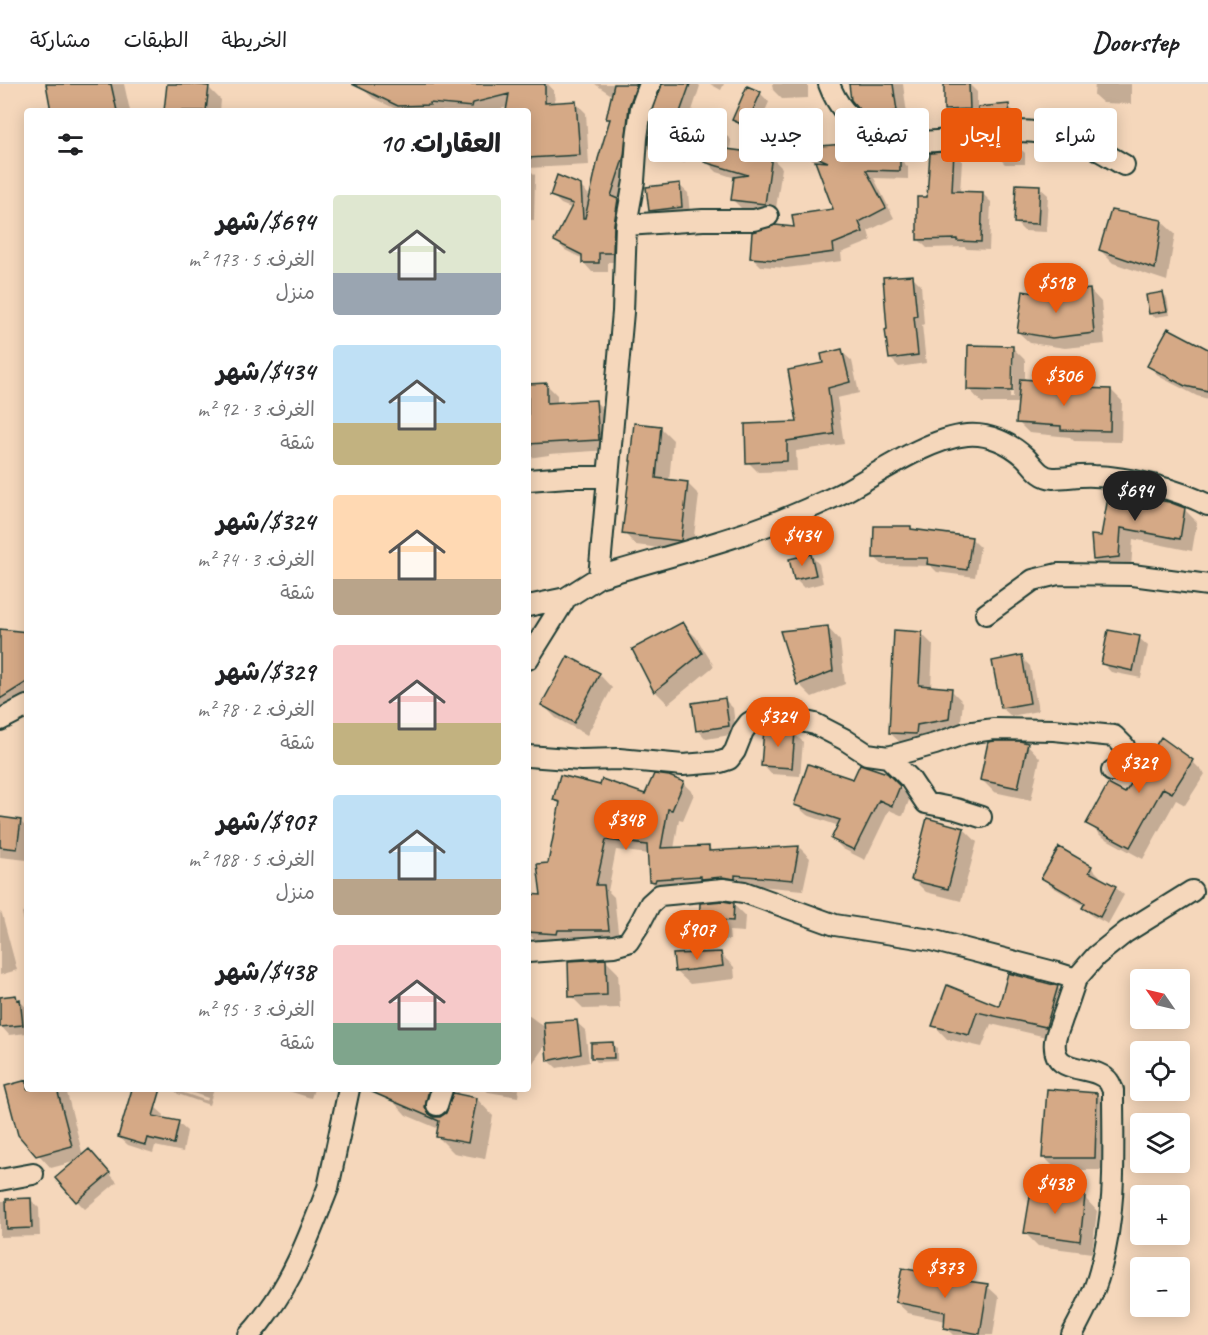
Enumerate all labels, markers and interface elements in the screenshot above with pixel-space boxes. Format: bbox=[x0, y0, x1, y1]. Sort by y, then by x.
text: Doorstep bbox=[1092, 24, 1178, 59]
text: مشاركة bbox=[30, 27, 91, 53]
text: الطبقات bbox=[124, 27, 189, 53]
text: الخريطة bbox=[222, 27, 287, 53]
chip: شقة bbox=[648, 108, 727, 162]
chip: جديد bbox=[739, 108, 823, 162]
chip: تصفية bbox=[835, 108, 929, 162]
chip: إيجار bbox=[941, 108, 1022, 162]
chip: شراء bbox=[1034, 108, 1117, 162]
text: العقارات: 10 bbox=[379, 127, 501, 160]
icon: filters bbox=[54, 128, 87, 161]
text: $694/شهر bbox=[216, 205, 315, 238]
icon: home bbox=[381, 219, 453, 291]
text: الغرف: 5 · 173 m² bbox=[188, 247, 315, 272]
pin: $518 bbox=[1020, 263, 1092, 314]
text: $518 bbox=[1038, 270, 1074, 295]
text: منزل bbox=[276, 280, 315, 305]
text: $434/شهر bbox=[216, 355, 315, 388]
pin: $306 bbox=[1028, 356, 1100, 407]
text: $306 bbox=[1046, 363, 1082, 388]
icon: home bbox=[381, 369, 453, 441]
text: الغرف: 3 · 92 m² bbox=[197, 397, 315, 422]
text: شقة bbox=[280, 430, 315, 455]
pin: $694 bbox=[1099, 471, 1171, 522]
text: $694 bbox=[1117, 478, 1153, 503]
text: $324/شهر bbox=[216, 505, 315, 538]
pin: $434 bbox=[766, 516, 838, 567]
icon: home bbox=[381, 519, 453, 591]
text: $434 bbox=[784, 523, 820, 548]
text: الغرف: 3 · 74 m² bbox=[197, 547, 315, 572]
text: شقة bbox=[280, 580, 315, 605]
text: $329/شهر bbox=[217, 655, 315, 688]
icon: home bbox=[381, 669, 453, 741]
text: الغرف: 2 · 78 m² bbox=[197, 697, 315, 722]
pin: $324 bbox=[742, 697, 814, 748]
text: $324 bbox=[760, 704, 796, 729]
text: شقة bbox=[280, 730, 315, 755]
pin: $329 bbox=[1103, 743, 1175, 794]
text: $329 bbox=[1121, 750, 1157, 775]
pin: $348 bbox=[590, 800, 662, 851]
text: $907/شهر bbox=[217, 805, 315, 838]
text: $348 bbox=[608, 807, 644, 832]
icon: home bbox=[381, 819, 453, 891]
text: الغرف: 5 · 188 m² bbox=[188, 847, 315, 872]
text: منزل bbox=[276, 880, 315, 905]
pin: $907 bbox=[661, 910, 733, 961]
text: $907 bbox=[679, 917, 715, 942]
text: $438/شهر bbox=[216, 955, 315, 988]
icon: home bbox=[381, 969, 453, 1041]
north arrow bbox=[1130, 969, 1190, 1029]
map controls bbox=[1130, 969, 1190, 1317]
text: الغرف: 3 · 95 m² bbox=[197, 997, 315, 1022]
text: شقة bbox=[280, 1030, 315, 1055]
button: locate bbox=[1130, 1041, 1190, 1101]
button: layers bbox=[1130, 1113, 1190, 1173]
pin: $438 bbox=[1019, 1164, 1091, 1215]
text: $438 bbox=[1037, 1171, 1073, 1196]
button: + bbox=[1130, 1185, 1190, 1245]
pin: $373 bbox=[909, 1248, 981, 1299]
text: $373 bbox=[927, 1255, 963, 1280]
button: − bbox=[1130, 1257, 1190, 1317]

